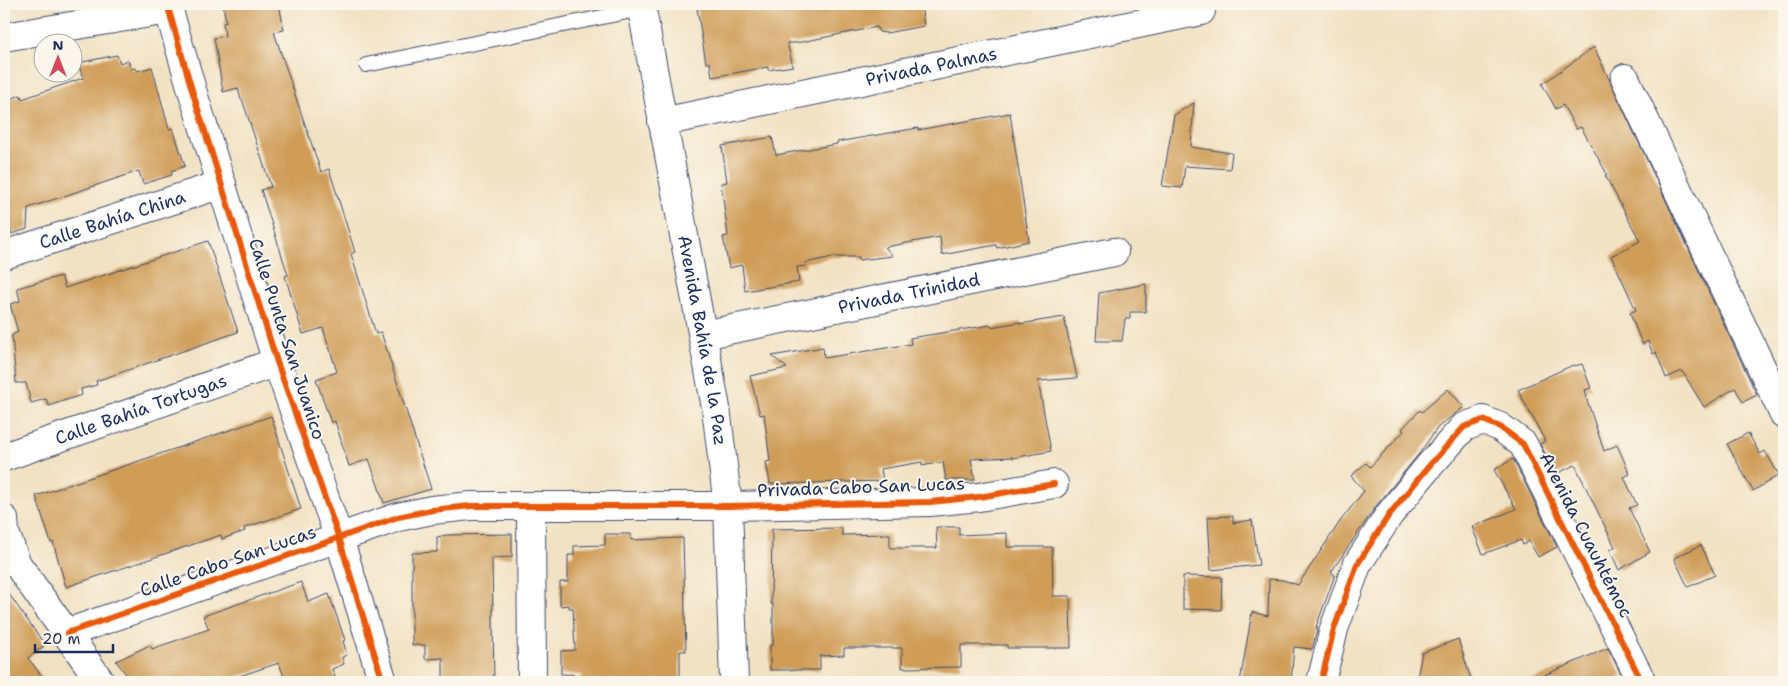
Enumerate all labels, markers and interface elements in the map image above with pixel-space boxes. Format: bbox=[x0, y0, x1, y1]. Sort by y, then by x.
north arrow bbox=[32, 32, 82, 82]
text: N bbox=[52, 36, 64, 54]
street label: Privada Palmas bbox=[863, 41, 999, 92]
street label: Calle Bahía China bbox=[36, 185, 189, 255]
street label: Avenida Bahía de la Paz bbox=[672, 233, 732, 447]
street label: Calle Punta San Juanico bbox=[243, 235, 331, 443]
street label: Privada Trinidad bbox=[836, 267, 982, 319]
street label: Calle Bahía Tortugas bbox=[52, 368, 230, 450]
street label: Avenida Cuauhtémoc bbox=[1534, 448, 1638, 622]
street label: Privada Cabo San Lucas bbox=[757, 471, 965, 503]
street label: Calle Cabo San Lucas bbox=[137, 520, 319, 602]
scale bar bbox=[35, 621, 112, 653]
text: 20 m bbox=[42, 629, 81, 649]

